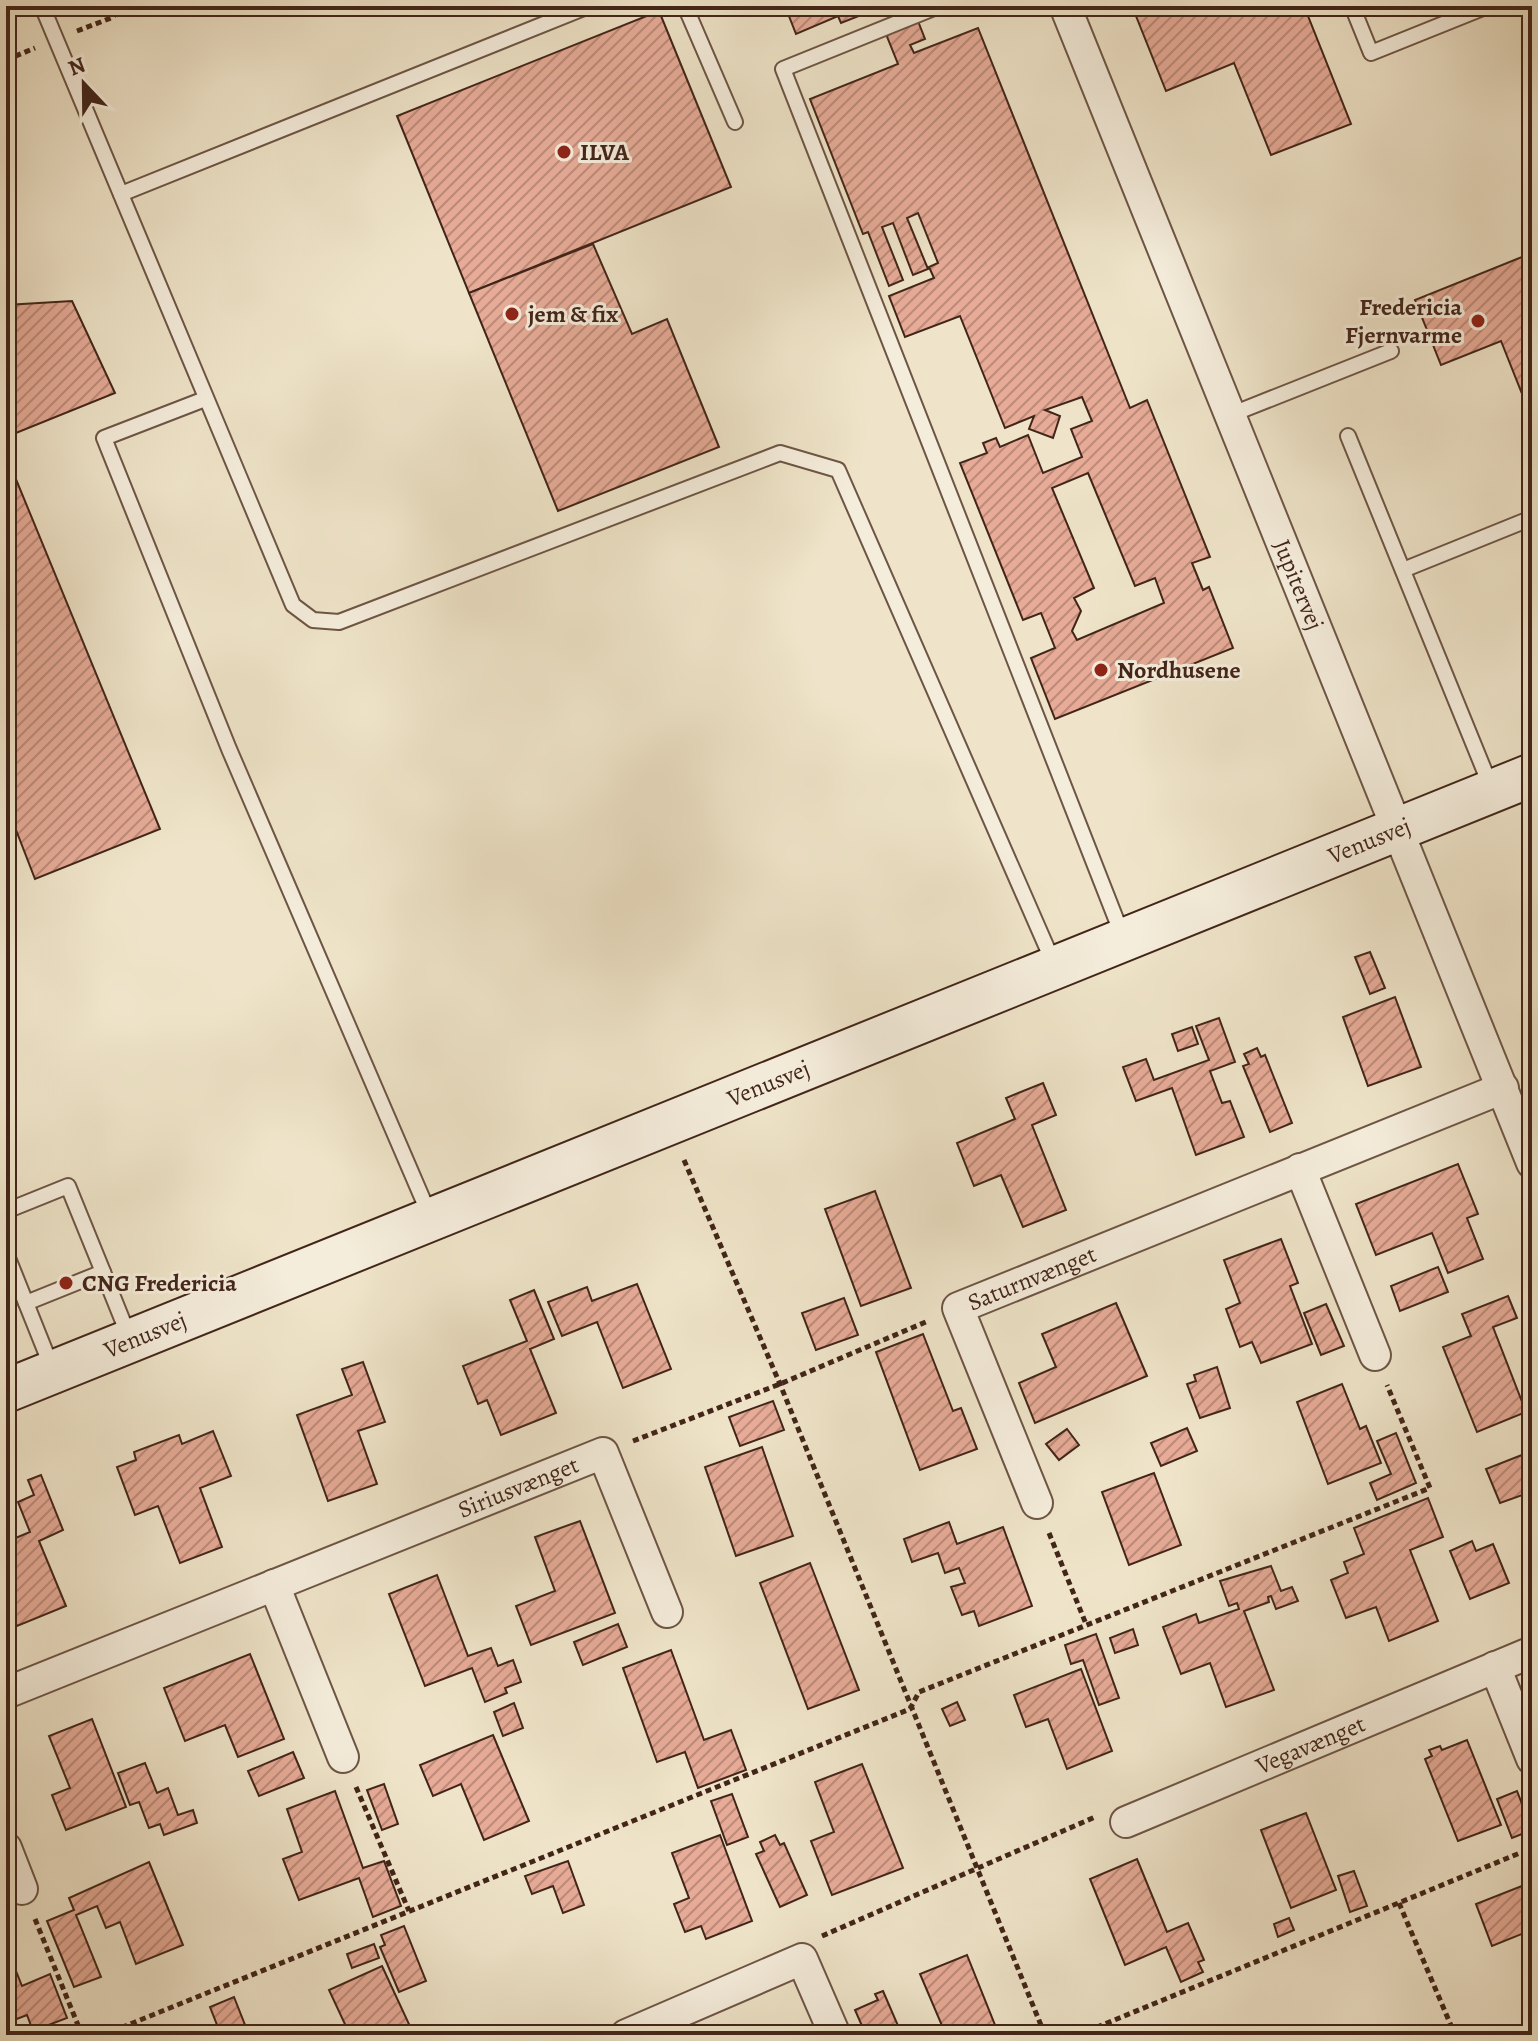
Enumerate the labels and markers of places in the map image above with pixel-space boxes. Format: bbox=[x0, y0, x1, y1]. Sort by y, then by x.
place label: ILVA bbox=[580, 136, 630, 168]
marker: ILVA bbox=[555, 143, 573, 161]
place label: Fredericia Fjernvarme bbox=[1345, 291, 1462, 351]
place label: jem & fix bbox=[528, 298, 618, 330]
marker: jem & fix bbox=[503, 305, 521, 323]
marker: Fredericia Fjernvarme bbox=[1469, 312, 1487, 330]
place label: Nordhusene bbox=[1117, 654, 1240, 686]
marker: Nordhusene bbox=[1092, 661, 1110, 679]
place label: CNG Fredericia bbox=[82, 1267, 237, 1299]
marker: CNG Fredericia bbox=[57, 1274, 75, 1292]

